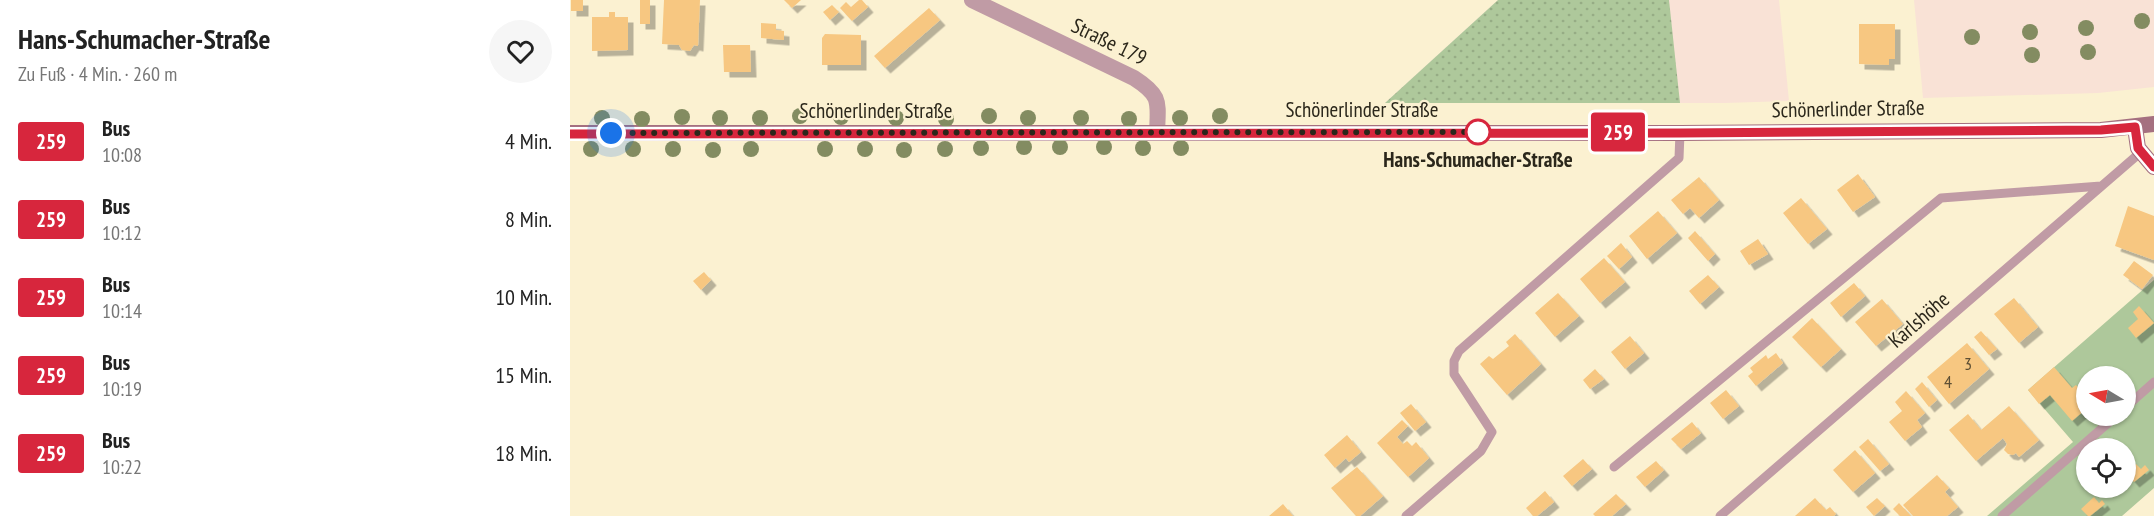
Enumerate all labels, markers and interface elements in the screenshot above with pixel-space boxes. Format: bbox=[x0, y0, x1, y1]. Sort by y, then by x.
street label: Straße 179 bbox=[1067, 12, 1151, 71]
text: Hans-Schumacher-Straße bbox=[18, 20, 271, 57]
button: heart bbox=[489, 20, 552, 83]
text: Zu Fuß · 4 Min. · 260 m bbox=[18, 61, 177, 87]
street label: Schönerlinder Straße bbox=[1771, 94, 1925, 123]
street label: Schönerlinder Straße bbox=[1286, 96, 1438, 123]
street label: Schönerlinder Straße bbox=[800, 97, 952, 124]
line badge: 259 bbox=[1584, 112, 1652, 152]
text: Bus bbox=[102, 114, 130, 142]
your location bbox=[596, 118, 626, 148]
marker: Hans-Schumacher-Straße bbox=[1465, 119, 1491, 145]
text: 259 bbox=[1603, 119, 1633, 146]
text: 4 Min. bbox=[505, 127, 552, 155]
text: 259 bbox=[36, 128, 66, 155]
text: 10:08 bbox=[102, 142, 142, 168]
place label: Hans-Schumacher-Straße bbox=[1383, 146, 1573, 173]
text: Bus bbox=[102, 192, 130, 220]
text: 8 Min. bbox=[505, 205, 552, 233]
text: 259 bbox=[36, 206, 66, 233]
text: 10:12 bbox=[102, 220, 142, 246]
text: Bus bbox=[102, 270, 130, 298]
text: 10 Min. bbox=[495, 283, 552, 311]
text: 259 bbox=[36, 284, 66, 311]
street label: Karlshöhe bbox=[1883, 286, 1955, 354]
text: 10:14 bbox=[102, 298, 142, 324]
text: Bus bbox=[102, 348, 130, 376]
house number: 3 bbox=[1964, 352, 1972, 375]
text: 15 Min. bbox=[495, 361, 552, 389]
text: 259 bbox=[36, 362, 66, 389]
north arrow bbox=[2076, 366, 2136, 426]
map controls bbox=[2076, 366, 2136, 498]
house number: 4 bbox=[1944, 370, 1952, 393]
text: 10:19 bbox=[102, 376, 142, 402]
text: Bus bbox=[102, 426, 130, 454]
button: locate bbox=[2076, 438, 2136, 498]
text: 18 Min. bbox=[495, 439, 552, 467]
text: 259 bbox=[36, 440, 66, 467]
text: 10:22 bbox=[102, 454, 142, 480]

